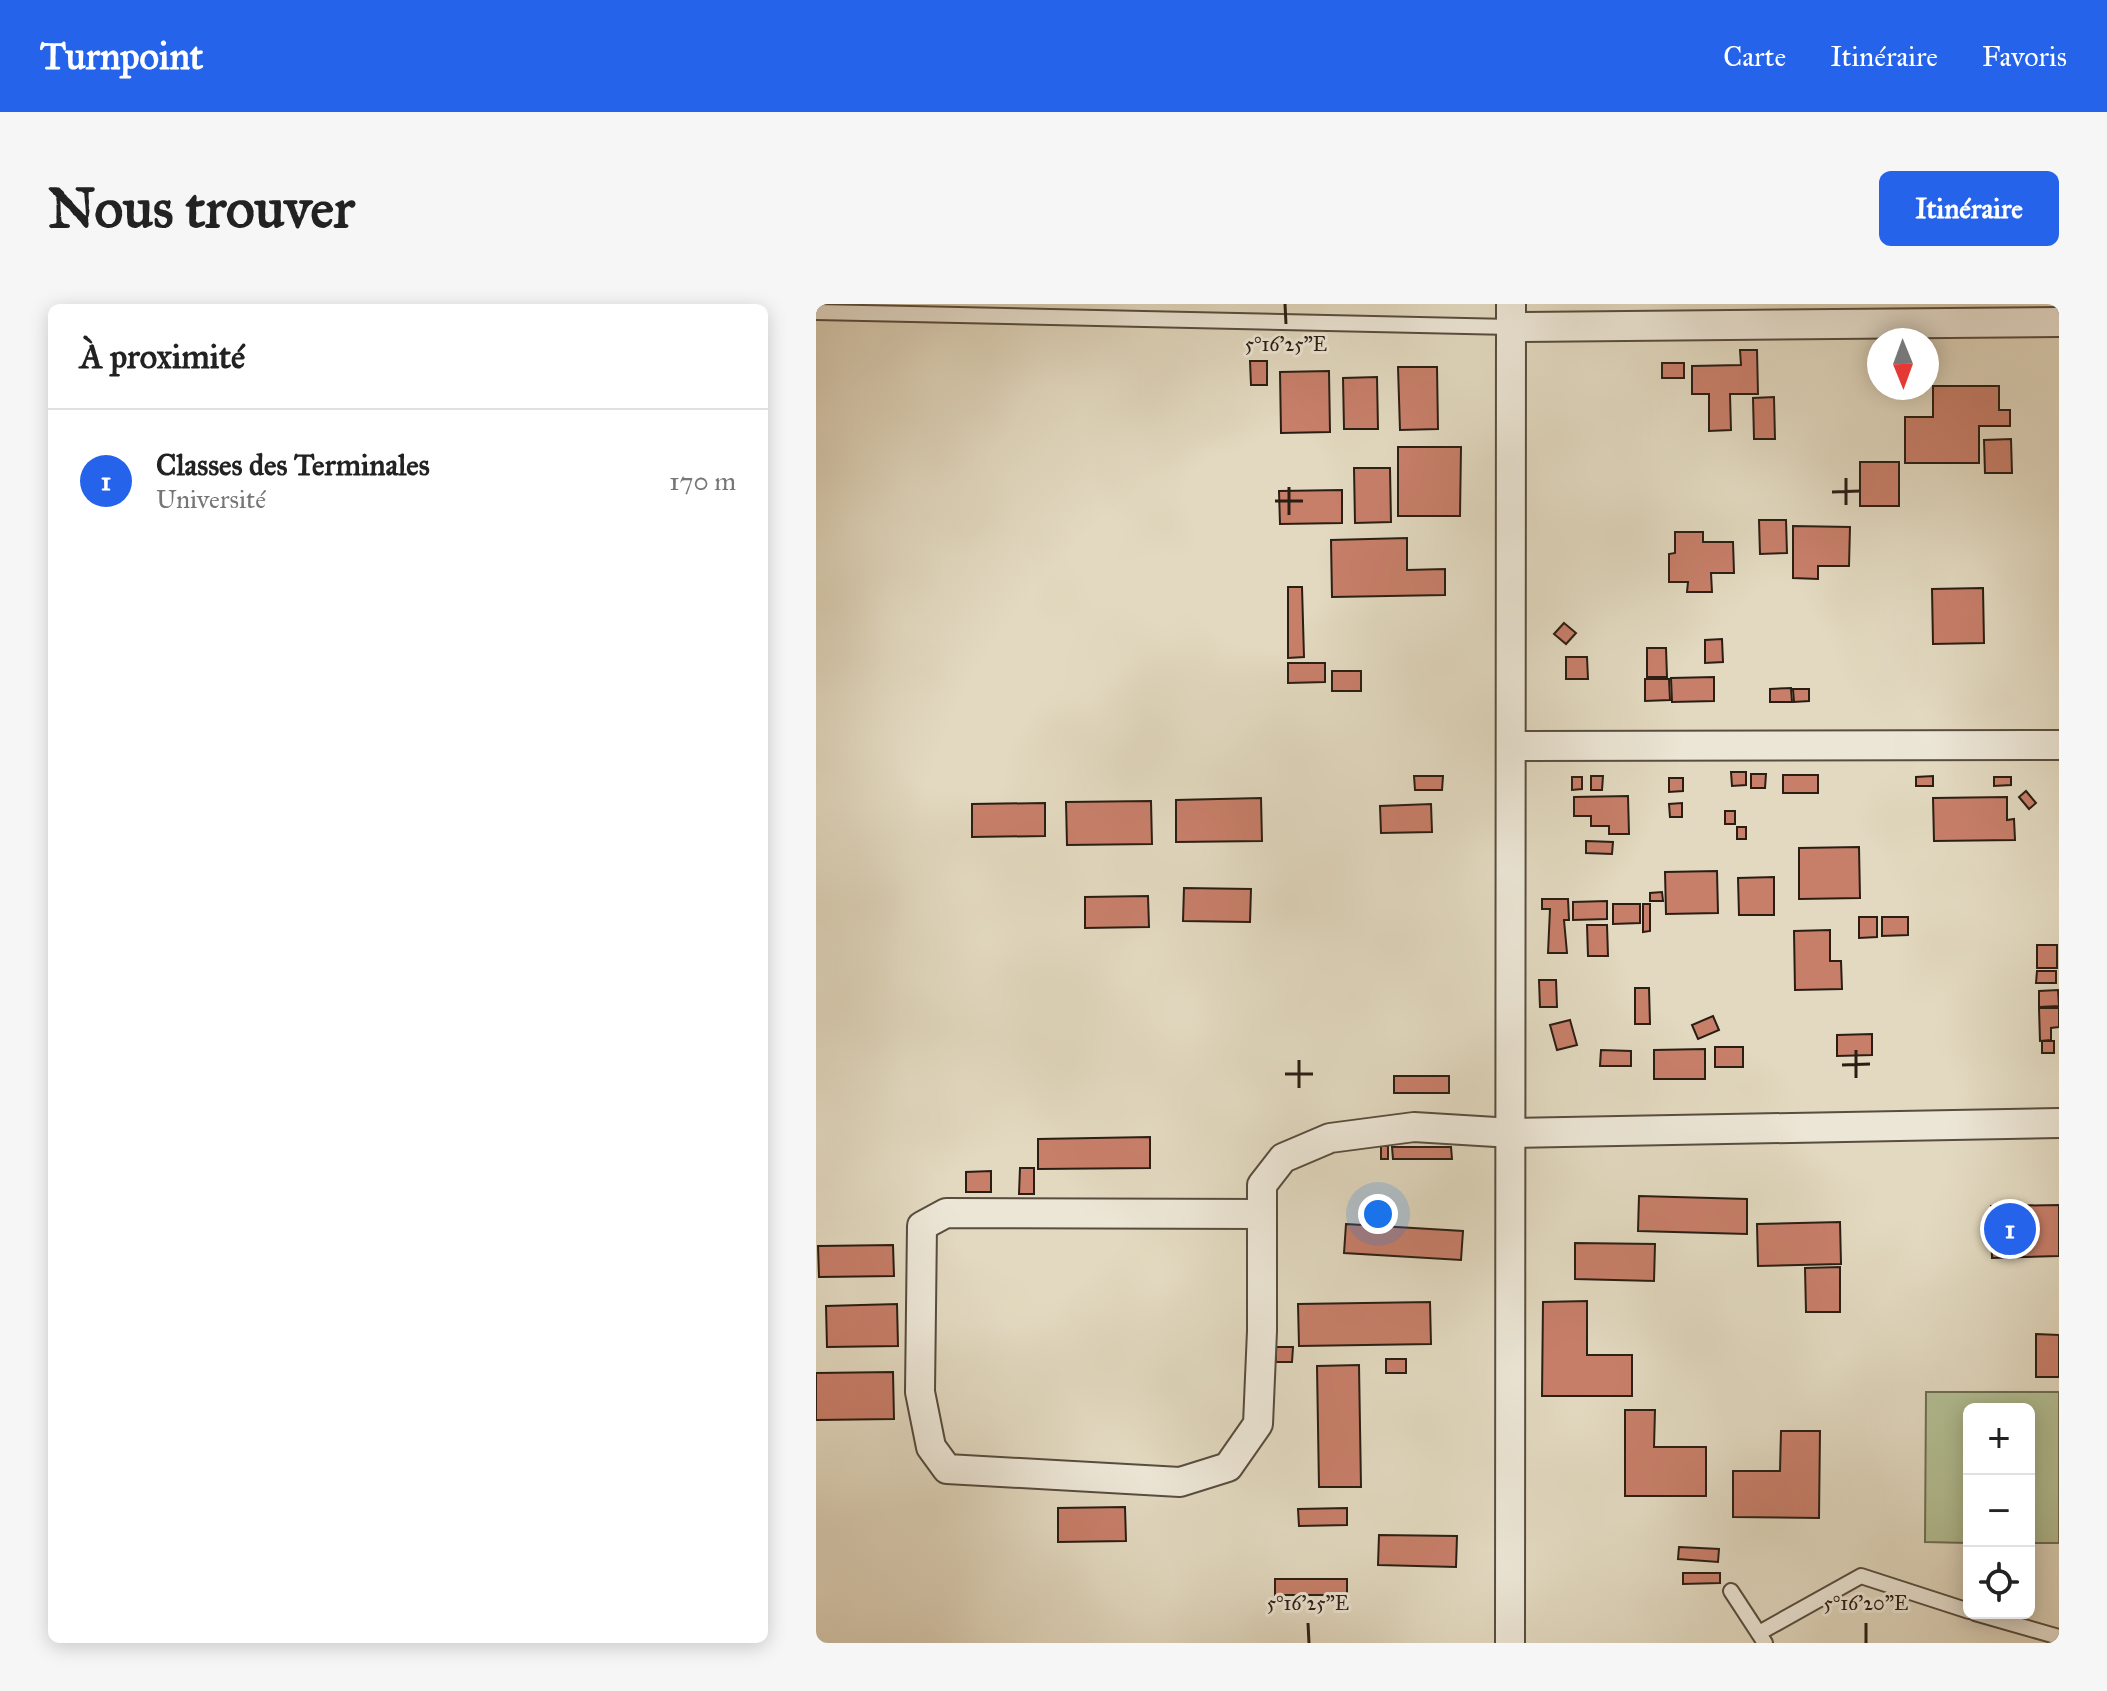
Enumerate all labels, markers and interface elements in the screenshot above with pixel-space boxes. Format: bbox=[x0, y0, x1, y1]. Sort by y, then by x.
text: Turnpoint bbox=[40, 33, 203, 79]
text: Carte bbox=[1723, 39, 1786, 74]
text: Itinéraire bbox=[1830, 39, 1938, 74]
text: Favoris bbox=[1982, 39, 2067, 74]
button: Itinéraire bbox=[1879, 171, 2059, 246]
text: Nous trouver bbox=[48, 174, 355, 242]
north arrow bbox=[1867, 328, 1939, 400]
text: 5°16'25"E bbox=[1245, 332, 1327, 356]
text: À proximité bbox=[80, 336, 245, 377]
text: Classes des Terminales bbox=[156, 447, 430, 483]
text: 1 bbox=[101, 465, 111, 497]
text: 170 m bbox=[669, 465, 736, 497]
text: Université bbox=[156, 483, 266, 515]
your location bbox=[1358, 1194, 1398, 1234]
pin: 1 bbox=[1984, 1199, 2036, 1259]
map controls bbox=[1963, 1403, 2035, 1619]
button: + bbox=[1963, 1403, 2035, 1475]
button: − bbox=[1963, 1475, 2035, 1547]
button: locate bbox=[1963, 1547, 2035, 1619]
text: 5°16'25"E bbox=[1267, 1591, 1349, 1615]
text: 5°16'20"E bbox=[1824, 1591, 1908, 1615]

